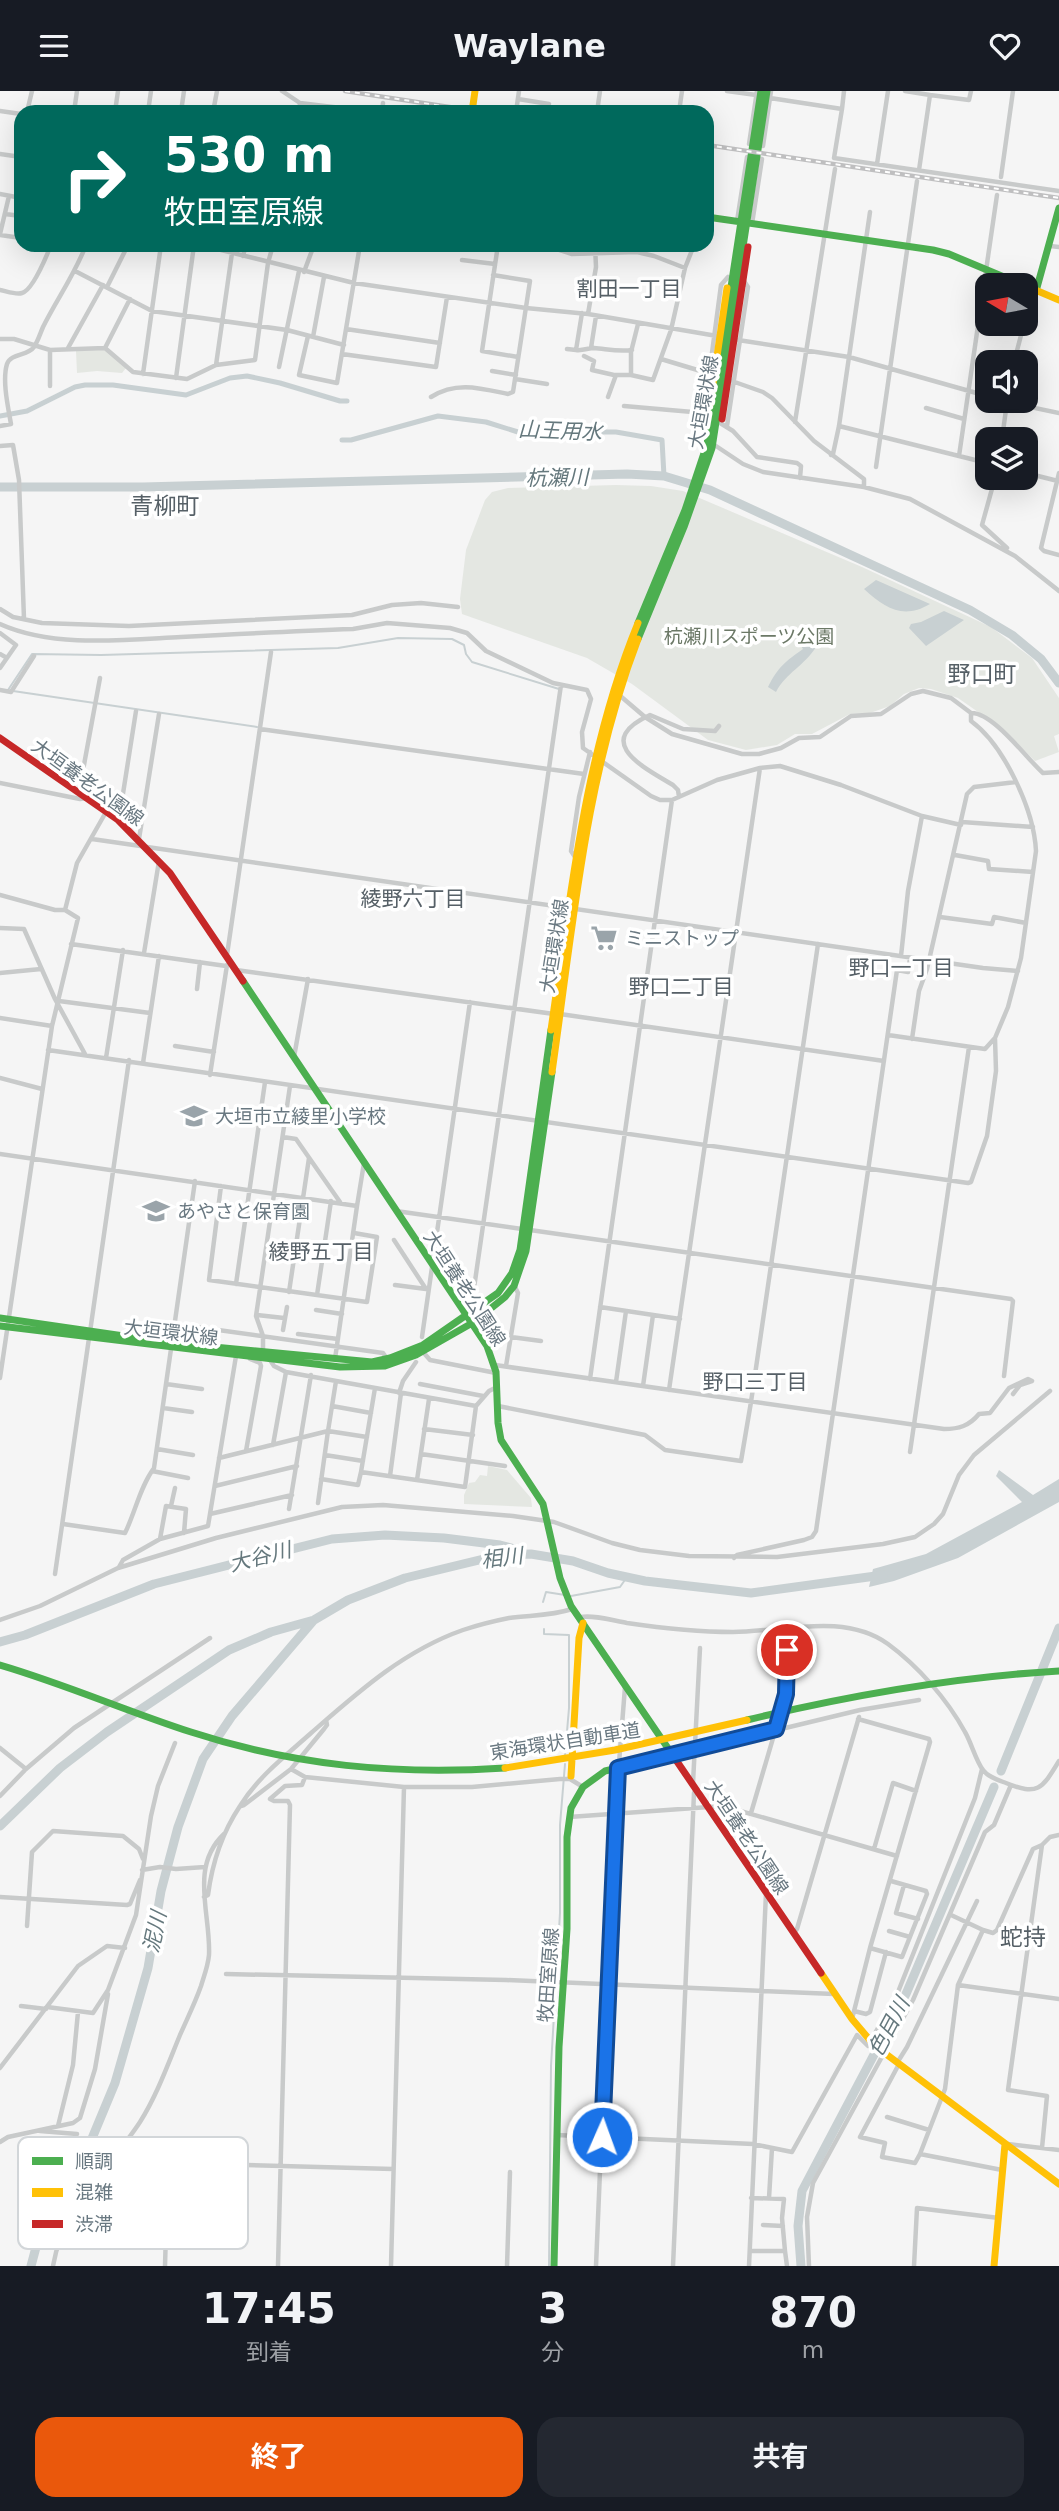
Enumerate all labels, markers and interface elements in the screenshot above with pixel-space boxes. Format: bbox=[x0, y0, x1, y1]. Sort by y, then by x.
icon: menu bbox=[35, 27, 73, 65]
text: Waylane bbox=[453, 27, 606, 65]
icon: heart bbox=[986, 27, 1024, 65]
text: 530 m bbox=[164, 127, 334, 184]
icon: right bbox=[49, 133, 140, 224]
text: 牧田室原線 bbox=[164, 193, 324, 231]
north arrow bbox=[975, 273, 1038, 336]
map controls bbox=[975, 273, 1038, 490]
district label: 割田一丁目 bbox=[577, 277, 682, 301]
button: sound bbox=[975, 350, 1038, 413]
street label: 大垣環状線 bbox=[684, 353, 722, 451]
water label: 山王用水 bbox=[518, 418, 604, 445]
button: layers bbox=[975, 427, 1038, 490]
water label: 杭瀬川 bbox=[525, 465, 591, 491]
district label: 青柳町 bbox=[131, 493, 200, 519]
park label: 杭瀬川スポーツ公園 bbox=[664, 625, 834, 647]
district label: 野口町 bbox=[948, 661, 1017, 687]
street label: 大垣養老公園線 bbox=[28, 734, 148, 830]
district label: 綾野六丁目 bbox=[361, 887, 466, 911]
street label: 大垣環状線 bbox=[536, 897, 572, 995]
supermarket icon: ミニストップ bbox=[589, 923, 619, 953]
place label: ミニストップ bbox=[625, 927, 739, 949]
district label: 野口一丁目 bbox=[849, 956, 954, 980]
district label: 野口二丁目 bbox=[629, 975, 734, 999]
school or university icon: 大垣市立綾里小学校 bbox=[179, 1101, 209, 1131]
place label: 大垣市立綾里小学校 bbox=[215, 1105, 386, 1127]
school or university icon: あやさと保育園 bbox=[141, 1196, 171, 1226]
place label: あやさと保育園 bbox=[177, 1200, 310, 1222]
street label: 大垣養老公園線 bbox=[420, 1226, 510, 1350]
district label: 綾野五丁目 bbox=[269, 1240, 374, 1264]
street label: 大垣環状線 bbox=[123, 1315, 219, 1349]
district label: 野口三丁目 bbox=[703, 1370, 808, 1394]
water label: 大谷川 bbox=[227, 1537, 295, 1576]
water label: 相川 bbox=[480, 1543, 526, 1572]
pin bbox=[757, 1620, 817, 1680]
icon: arrive bbox=[768, 1631, 806, 1669]
street label: 東海環状自動車道 bbox=[488, 1718, 642, 1764]
street label: 大垣養老公園線 bbox=[701, 1776, 793, 1898]
water label: 泥川 bbox=[139, 1907, 172, 1955]
district label: 蛇持 bbox=[1000, 1924, 1046, 1950]
street label: 牧田室原線 bbox=[534, 1927, 562, 2023]
water label: 色目川 bbox=[864, 1992, 915, 2060]
position arrow bbox=[565, 2100, 639, 2174]
legend bbox=[18, 2137, 248, 2249]
text: 順調 bbox=[75, 2150, 113, 2172]
text: 混雑 bbox=[75, 2181, 113, 2203]
text: 渋滞 bbox=[75, 2213, 113, 2235]
text: 17:45 bbox=[202, 2284, 336, 2333]
text: 3 bbox=[538, 2284, 567, 2333]
text: 870 bbox=[769, 2288, 857, 2337]
text: m bbox=[802, 2337, 824, 2363]
text: 到着 bbox=[246, 2339, 292, 2365]
text: 分 bbox=[541, 2339, 564, 2365]
button: 終了 bbox=[35, 2417, 523, 2497]
button: 共有 bbox=[537, 2417, 1024, 2497]

